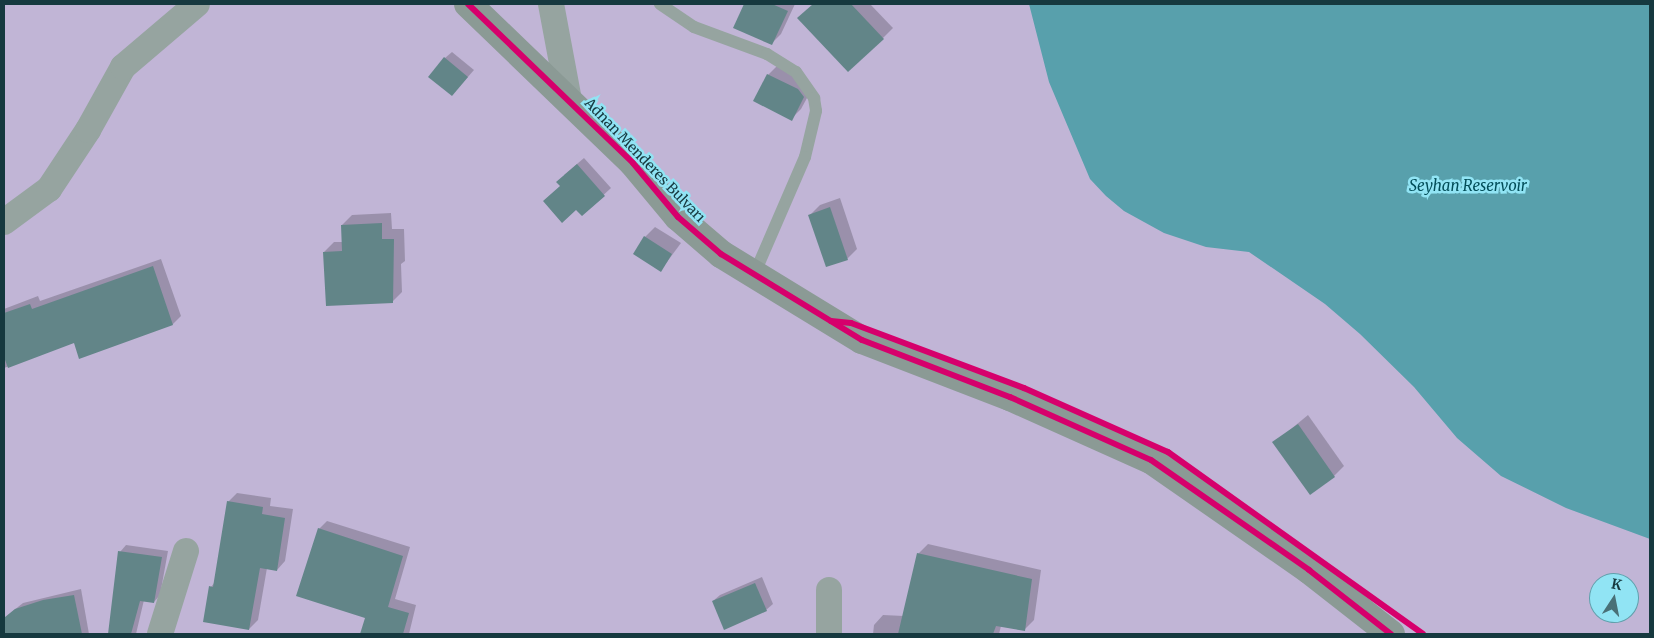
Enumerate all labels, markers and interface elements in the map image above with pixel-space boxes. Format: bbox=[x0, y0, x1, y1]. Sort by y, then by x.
street label: Adnan Menderes Bulvarı bbox=[581, 94, 709, 226]
water label: Seyhan Reservoir bbox=[1409, 177, 1527, 195]
north arrow bbox=[1589, 573, 1639, 623]
text: K bbox=[1610, 574, 1624, 594]

